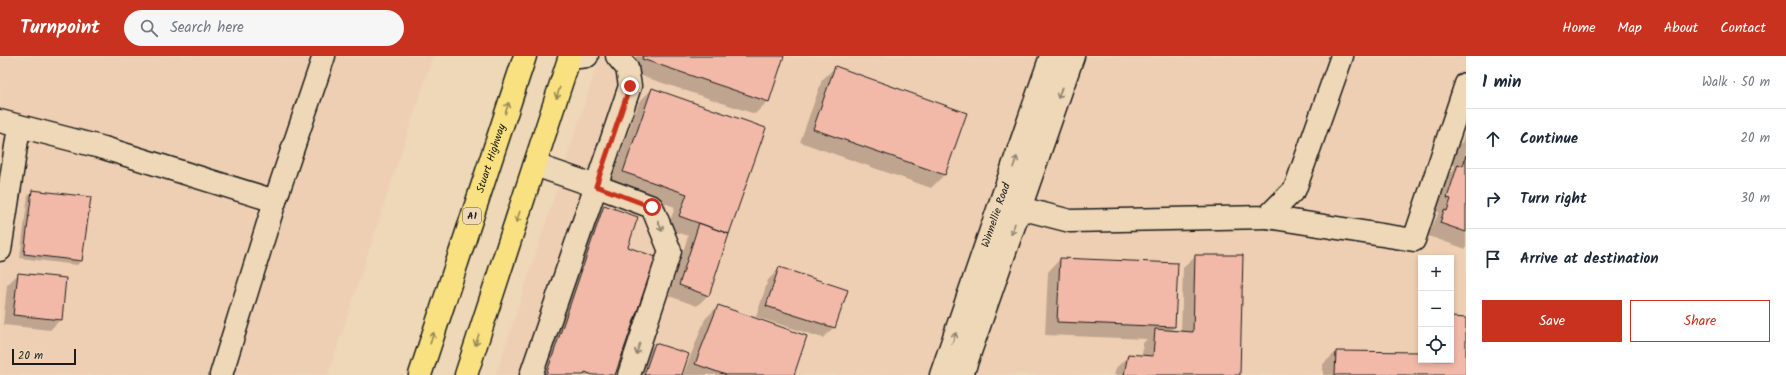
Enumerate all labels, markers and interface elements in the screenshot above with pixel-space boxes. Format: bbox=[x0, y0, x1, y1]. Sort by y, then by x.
search box bbox=[124, 10, 404, 46]
text: Turnpoint bbox=[20, 13, 100, 43]
text: Search here bbox=[170, 16, 244, 40]
icon: search bbox=[138, 17, 160, 39]
text: Home bbox=[1562, 17, 1596, 39]
text: Map bbox=[1618, 17, 1642, 39]
text: About bbox=[1664, 17, 1698, 39]
text: Contact bbox=[1720, 17, 1766, 39]
text: 1 min bbox=[1482, 69, 1521, 96]
text: Walk · 50 m bbox=[1702, 72, 1770, 93]
route end bbox=[621, 77, 639, 95]
one-way arrow bbox=[554, 86, 561, 99]
one-way arrow bbox=[1056, 86, 1063, 99]
one-way arrow bbox=[504, 102, 512, 114]
street label: Stuart Highway bbox=[472, 121, 511, 195]
text: Continue bbox=[1520, 127, 1578, 151]
icon: ahead bbox=[1482, 128, 1504, 150]
text: 20 m bbox=[1740, 128, 1770, 149]
one-way arrow bbox=[1011, 157, 1019, 169]
street label: Winnellie Road bbox=[977, 180, 1016, 250]
text: Turn right bbox=[1520, 187, 1587, 211]
icon: right bbox=[1482, 188, 1504, 210]
text: 30 m bbox=[1741, 188, 1770, 209]
route start bbox=[643, 198, 661, 216]
road number: A1 bbox=[463, 208, 481, 224]
one-way arrow bbox=[514, 210, 521, 223]
one-way arrow bbox=[657, 220, 664, 232]
one-way arrow bbox=[1008, 223, 1016, 235]
text: Arrive at destination bbox=[1520, 247, 1659, 271]
icon: arrive bbox=[1482, 248, 1504, 270]
map controls bbox=[1418, 255, 1454, 363]
button: + bbox=[1418, 255, 1454, 291]
button: − bbox=[1418, 291, 1454, 327]
button: Save bbox=[1482, 300, 1622, 342]
button: Share bbox=[1630, 300, 1770, 342]
button: locate bbox=[1418, 327, 1454, 363]
one-way arrow bbox=[429, 332, 436, 345]
one-way arrow bbox=[950, 333, 958, 345]
one-way arrow bbox=[473, 334, 481, 346]
one-way arrow bbox=[634, 342, 641, 355]
scale bar bbox=[12, 347, 76, 366]
text: 20 m bbox=[18, 347, 43, 365]

